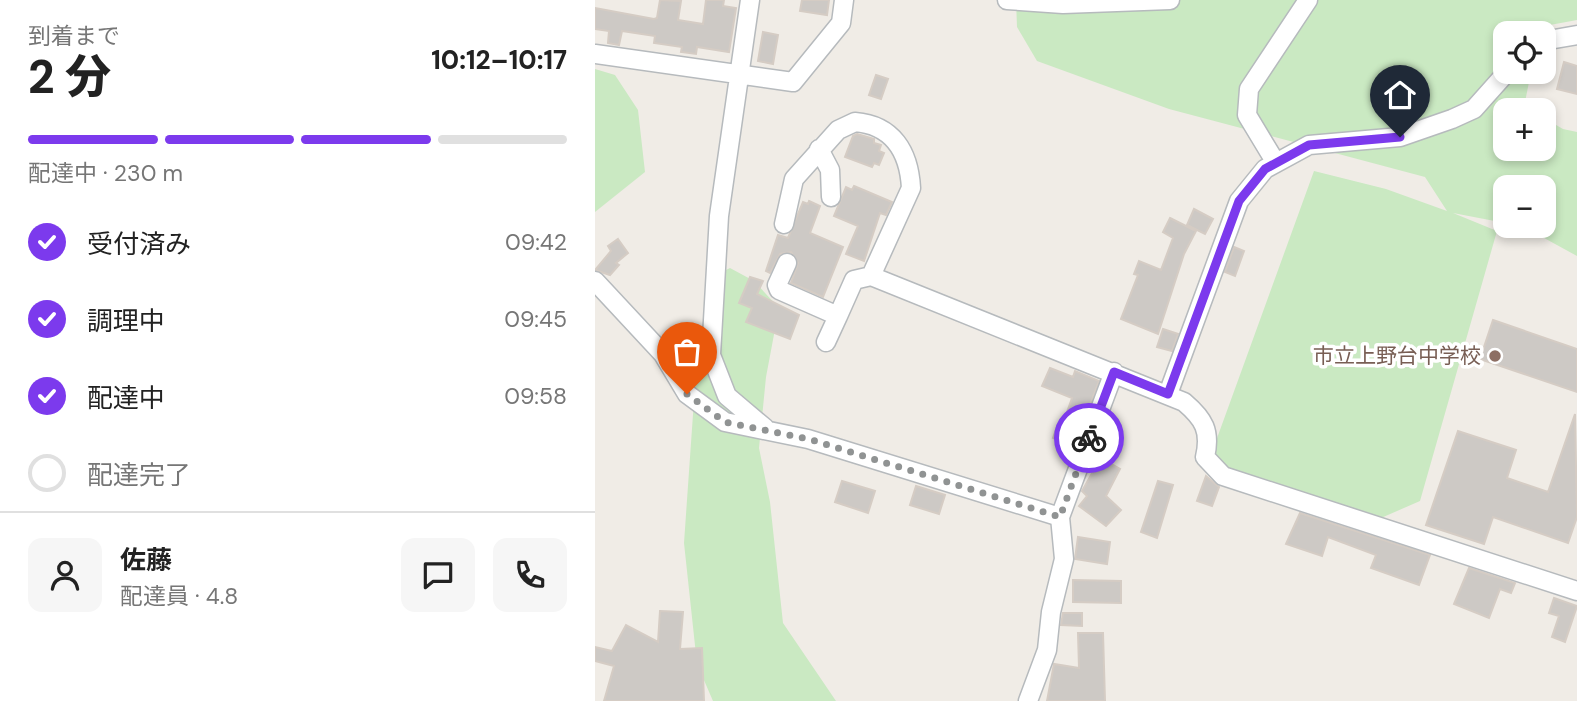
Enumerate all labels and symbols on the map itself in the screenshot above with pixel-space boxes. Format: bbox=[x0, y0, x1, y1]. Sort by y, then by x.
pin bbox=[1370, 65, 1430, 137]
pin bbox=[657, 322, 717, 394]
place label: 市立上野台中学校 bbox=[1313, 342, 1481, 370]
marker: 市立上野台中学校 bbox=[1487, 348, 1503, 364]
courier bbox=[1054, 403, 1124, 473]

